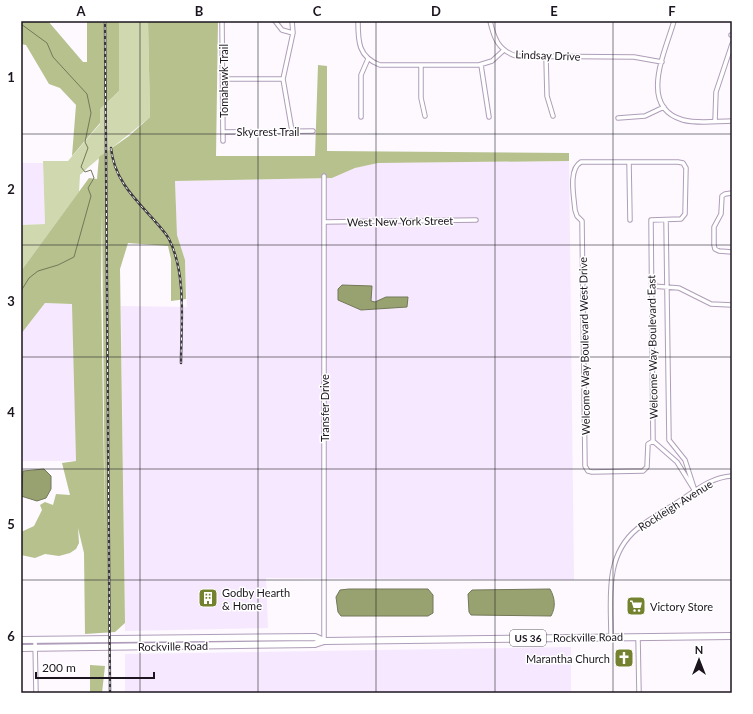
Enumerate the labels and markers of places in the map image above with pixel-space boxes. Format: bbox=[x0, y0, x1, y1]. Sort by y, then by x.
place label: Godby Hearth & Home bbox=[222, 586, 290, 612]
building icon: Godby Hearth & Home bbox=[197, 587, 219, 609]
supermarket icon: Victory Store bbox=[625, 595, 647, 617]
place label: Victory Store bbox=[650, 600, 713, 613]
church icon: Marantha Church bbox=[613, 647, 635, 669]
place label: Marantha Church bbox=[526, 652, 610, 665]

